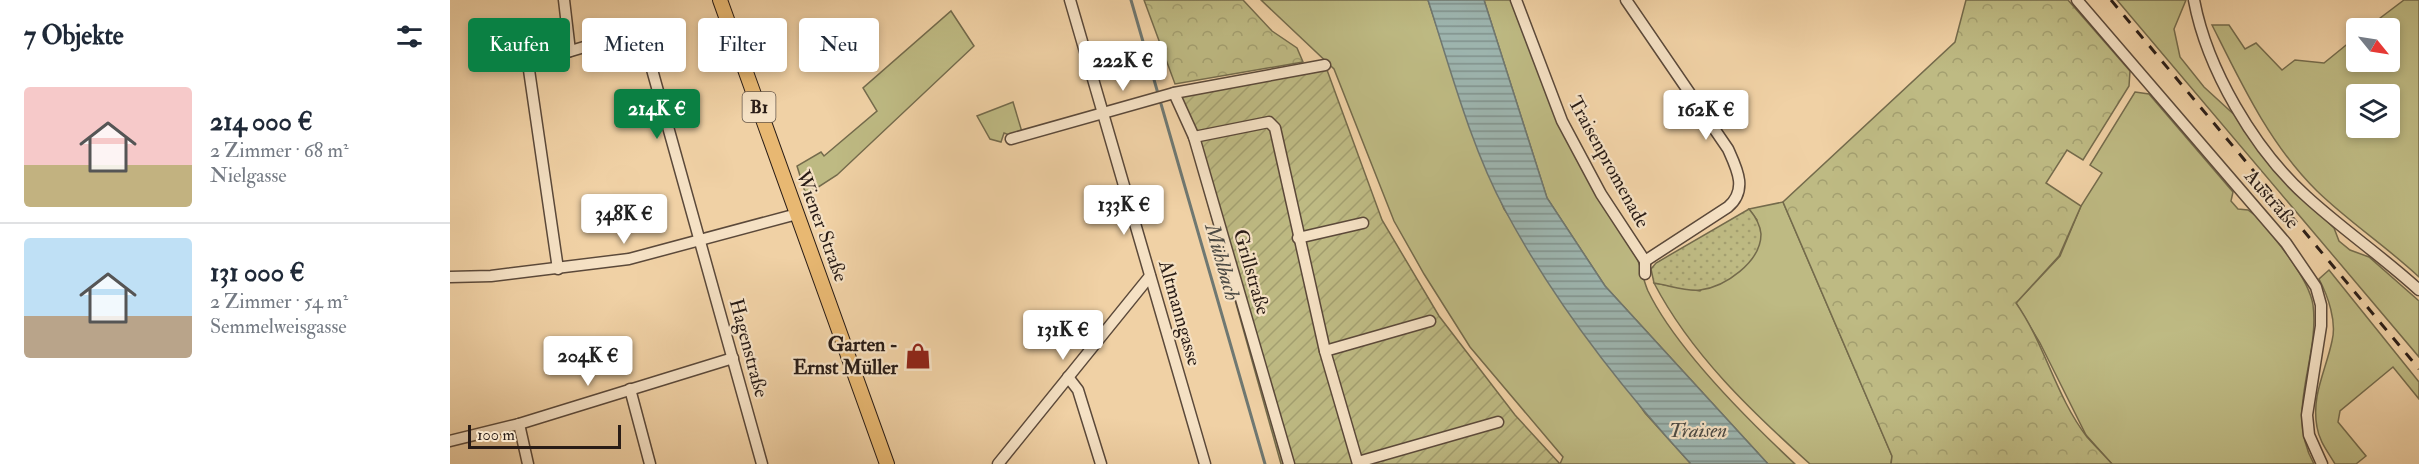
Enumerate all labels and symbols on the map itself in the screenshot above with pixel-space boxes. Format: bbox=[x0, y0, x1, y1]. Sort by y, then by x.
north arrow bbox=[2346, 18, 2400, 72]
pin: 222K € bbox=[1074, 41, 1172, 92]
pin: 214K € bbox=[608, 89, 706, 140]
pin: 162K € bbox=[1657, 90, 1755, 141]
road number: B1 bbox=[742, 92, 776, 122]
street label: Traisenpromenade bbox=[1562, 92, 1656, 233]
street label: Austraße bbox=[2239, 163, 2305, 234]
street label: Wiener Straße bbox=[790, 166, 854, 285]
pin: 133K € bbox=[1075, 185, 1173, 236]
pin: 348K € bbox=[575, 194, 673, 245]
water label: Mühlbach bbox=[1198, 218, 1246, 304]
street label: Grillstraße bbox=[1228, 226, 1276, 318]
street label: Altmanngasse bbox=[1153, 256, 1207, 369]
street label: Hagenstraße bbox=[724, 296, 774, 400]
pin: 131K € bbox=[1014, 310, 1112, 361]
place label: Garten - Ernst Müller bbox=[793, 332, 899, 380]
pin: 204K € bbox=[539, 336, 637, 387]
shop icon: Garten - Ernst Müller bbox=[903, 341, 933, 371]
water label: Traisen bbox=[1669, 417, 1727, 444]
scale bar bbox=[468, 422, 621, 450]

